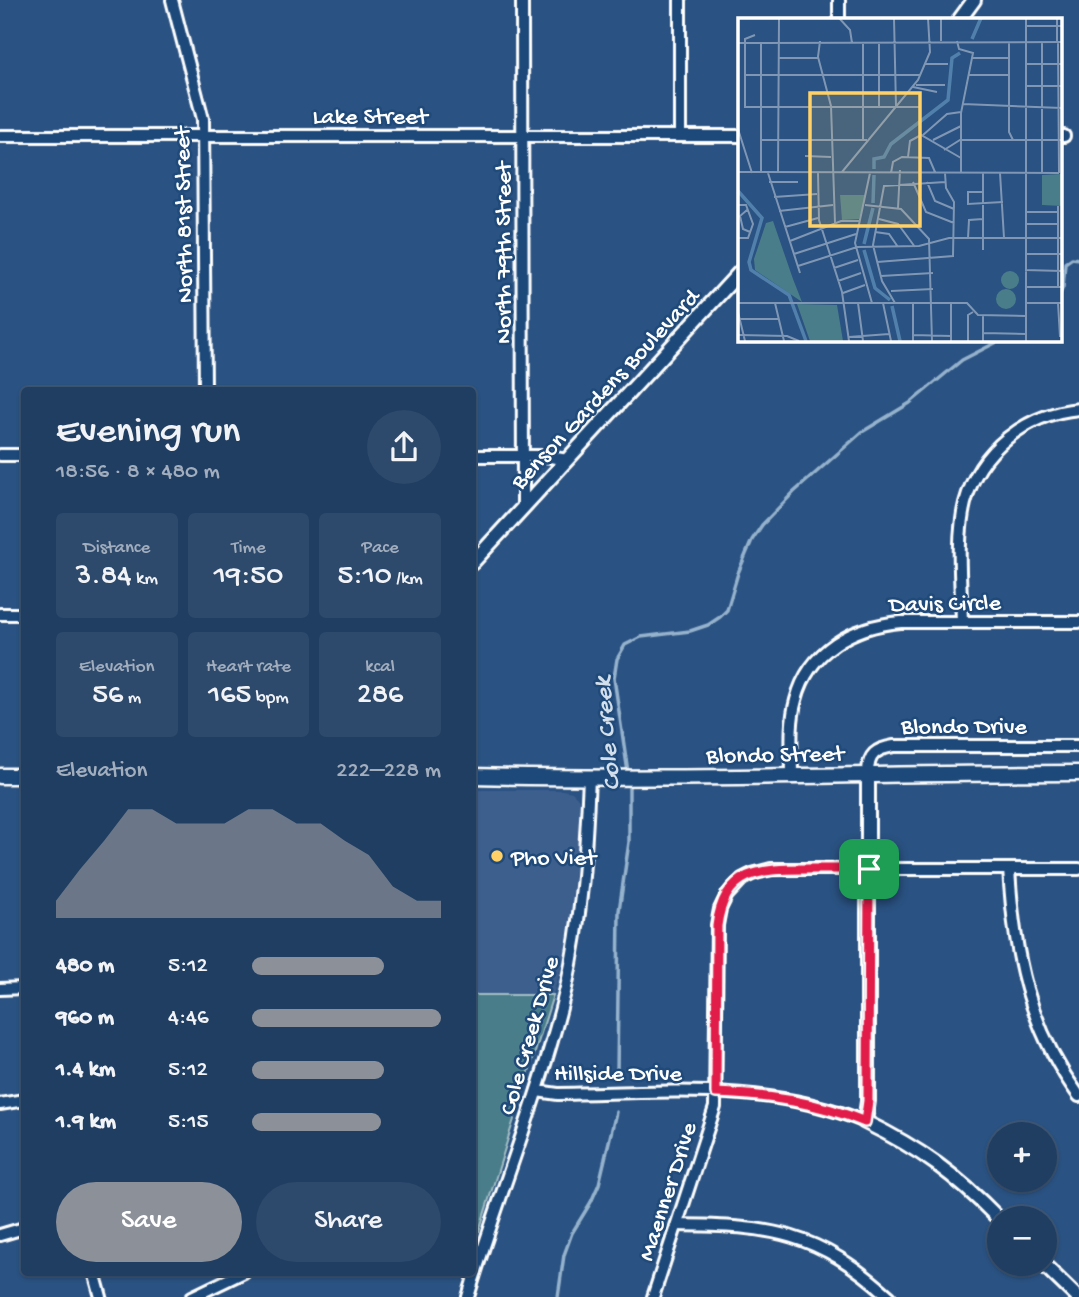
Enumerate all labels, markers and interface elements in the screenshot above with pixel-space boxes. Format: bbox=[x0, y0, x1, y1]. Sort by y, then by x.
inset map bbox=[738, 18, 1062, 341]
street label: Lake Street bbox=[313, 104, 430, 133]
street label: North 81st Street bbox=[169, 124, 202, 303]
street label: North 79th Street bbox=[491, 160, 520, 344]
street label: Benson Gardens Boulevard bbox=[505, 283, 708, 498]
button: share bbox=[367, 410, 441, 484]
text: Evening run bbox=[56, 411, 240, 455]
text: 18:56 · 8 × 480 m bbox=[56, 459, 220, 486]
text: Distance bbox=[83, 537, 150, 560]
text: Time bbox=[231, 537, 266, 560]
text: Pace bbox=[362, 537, 399, 560]
text: 3.84 bbox=[76, 560, 131, 595]
text: 19:50 bbox=[214, 560, 283, 595]
text: 5:10 bbox=[337, 560, 392, 595]
text: km bbox=[131, 568, 158, 591]
text: /km bbox=[392, 568, 423, 591]
street label: Davis Circle bbox=[887, 590, 1002, 621]
text: Elevation bbox=[79, 656, 155, 679]
text: Heart rate bbox=[206, 656, 291, 679]
text: kcal bbox=[365, 656, 395, 679]
water label: Cole Creek bbox=[589, 673, 630, 792]
text: 56 bbox=[92, 679, 123, 714]
text: 165 bbox=[208, 679, 251, 714]
text: 286 bbox=[357, 679, 403, 714]
text: m bbox=[123, 687, 141, 710]
text: bpm bbox=[251, 687, 289, 710]
street label: Blondo Drive bbox=[900, 714, 1028, 743]
street label: Blondo Street bbox=[705, 741, 846, 772]
text: Elevation bbox=[56, 758, 147, 785]
text: 222–228 m bbox=[336, 758, 441, 785]
pin bbox=[839, 839, 899, 899]
place label: Pho Viet bbox=[510, 845, 598, 874]
marker: Pho Viet bbox=[489, 848, 505, 864]
icon: arrive bbox=[850, 850, 888, 888]
text: 480 m bbox=[56, 953, 114, 980]
text: 5:12 bbox=[168, 953, 208, 980]
street label: Cole Creek Drive bbox=[495, 953, 568, 1119]
text: 960 m bbox=[56, 1005, 114, 1032]
text: 4:46 bbox=[168, 1005, 209, 1032]
text: 1.4 km bbox=[56, 1057, 115, 1084]
text: 5:12 bbox=[168, 1057, 208, 1084]
street label: Hillside Drive bbox=[554, 1061, 683, 1090]
text: 1.9 km bbox=[56, 1109, 116, 1136]
text: 5:15 bbox=[168, 1109, 209, 1136]
street label: Maenner Drive bbox=[633, 1119, 706, 1265]
map controls bbox=[987, 1122, 1057, 1276]
button: + bbox=[987, 1122, 1057, 1192]
button: Save bbox=[56, 1182, 242, 1262]
button: Share bbox=[256, 1182, 441, 1262]
button: − bbox=[987, 1206, 1057, 1276]

